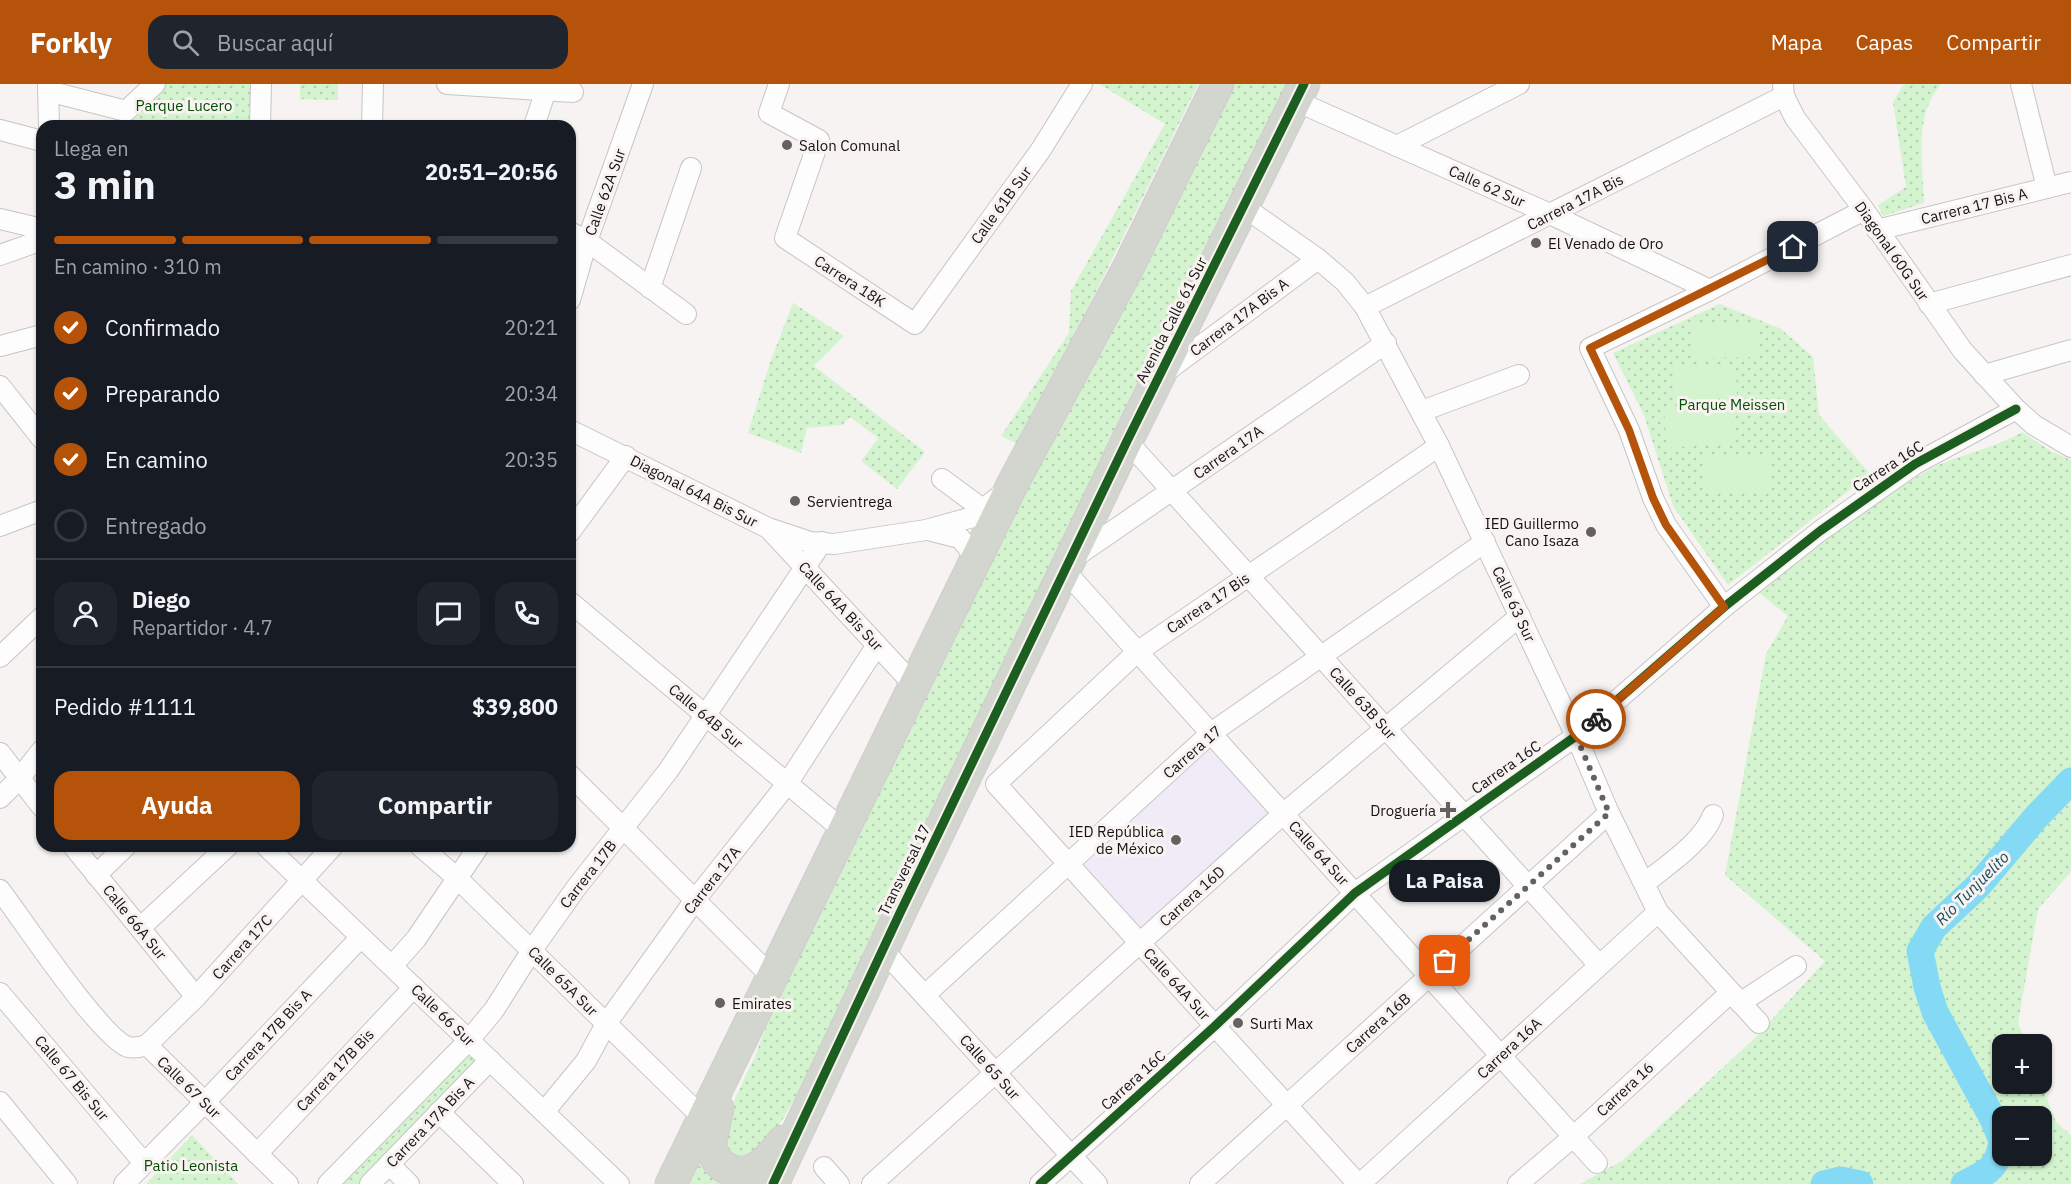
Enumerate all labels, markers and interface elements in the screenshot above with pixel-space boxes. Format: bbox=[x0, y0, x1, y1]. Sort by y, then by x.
search box bbox=[148, 15, 568, 69]
text: Forkly bbox=[30, 24, 112, 61]
icon: search bbox=[169, 26, 202, 59]
text: Buscar aquí bbox=[217, 28, 333, 57]
text: Mapa bbox=[1771, 28, 1822, 56]
text: Capas bbox=[1855, 28, 1913, 56]
text: Compartir bbox=[1946, 28, 2041, 56]
park label: Parque Lucero bbox=[136, 96, 232, 115]
text: Llega en bbox=[54, 135, 129, 162]
place label: Salon Comunal bbox=[799, 136, 900, 155]
marker: Salon Comunal bbox=[780, 138, 794, 152]
street label: Calle 62A Sur bbox=[580, 145, 630, 238]
text: 20:51–20:56 bbox=[425, 157, 558, 186]
text: 3 min bbox=[54, 159, 156, 210]
street label: Calle 62 Sur bbox=[1446, 161, 1529, 211]
street label: Calle 61B Sur bbox=[966, 162, 1036, 248]
street label: Carrera 17A Bis bbox=[1524, 170, 1626, 234]
street label: Carrera 17 Bis A bbox=[1919, 184, 2030, 228]
street label: Diagonal 60G Sur bbox=[1851, 198, 1934, 305]
pin bbox=[1767, 221, 1818, 272]
icon: home bbox=[1776, 230, 1809, 263]
place label: El Venado de Oro bbox=[1548, 234, 1663, 253]
marker: El Venado de Oro bbox=[1529, 236, 1543, 250]
street label: Carrera 18K bbox=[811, 251, 890, 311]
text: En camino · 310 m bbox=[54, 253, 222, 280]
street label: Avenida Calle 61 Sur bbox=[1131, 253, 1211, 386]
street label: Carrera 17A Bis A bbox=[1186, 273, 1292, 360]
icon: check bbox=[54, 311, 87, 344]
text: Confirmado bbox=[105, 313, 220, 342]
text: 20:21 bbox=[504, 314, 558, 341]
icon: check bbox=[54, 377, 87, 410]
text: Preparando bbox=[105, 379, 220, 408]
text: 20:34 bbox=[504, 380, 558, 407]
park label: Parque Meissen bbox=[1679, 395, 1785, 414]
street label: Carrera 17A bbox=[1189, 421, 1267, 483]
street label: Carrera 16C bbox=[1849, 436, 1927, 496]
icon: check bbox=[54, 443, 87, 476]
text: En camino bbox=[105, 445, 208, 474]
text: 20:35 bbox=[504, 446, 558, 473]
street label: Diagonal 64A Bis Sur bbox=[627, 451, 761, 532]
place label: Servientrega bbox=[807, 492, 892, 511]
marker: Servientrega bbox=[788, 494, 802, 508]
text: Entregado bbox=[105, 511, 206, 540]
place label: IED Guillermo Cano Isaza bbox=[1485, 514, 1579, 550]
marker: IED Guillermo Cano Isaza bbox=[1584, 525, 1598, 539]
street label: Calle 64A Bis Sur bbox=[795, 557, 888, 655]
street label: Calle 63 Sur bbox=[1488, 563, 1540, 645]
street label: Carrera 17 Bis bbox=[1163, 568, 1253, 638]
button: person bbox=[54, 582, 117, 645]
button: chat bbox=[417, 582, 480, 645]
button: phone bbox=[495, 582, 558, 645]
text: Diego bbox=[132, 585, 190, 614]
text: Repartidor · 4.7 bbox=[132, 614, 273, 641]
street label: Calle 63B Sur bbox=[1325, 663, 1401, 744]
street label: Calle 64B Sur bbox=[665, 679, 747, 753]
courier bbox=[1566, 689, 1626, 749]
text: Pedido #1111 bbox=[54, 692, 196, 721]
text: $39,800 bbox=[472, 692, 558, 721]
icon: bike bbox=[1580, 703, 1613, 736]
street label: Carrera 17 bbox=[1159, 721, 1225, 783]
street label: Carrera 16C bbox=[1467, 736, 1545, 798]
button: Ayuda bbox=[54, 771, 300, 840]
button: Compartir bbox=[312, 771, 558, 840]
place label: Droguería bbox=[1370, 801, 1436, 820]
marker: Droguería bbox=[1441, 803, 1455, 817]
street label: Calle 64 Sur bbox=[1285, 816, 1354, 890]
street label: Transversal 17 bbox=[874, 821, 934, 919]
place label: IED República de México bbox=[1069, 822, 1164, 858]
marker: IED República de México bbox=[1169, 833, 1183, 847]
street label: Carrera 17B bbox=[555, 836, 621, 912]
street label: Carrera 17A bbox=[680, 842, 745, 918]
water label: Río Tunjuelito bbox=[1931, 847, 2013, 929]
callout: La Paisa bbox=[1390, 859, 1500, 901]
street label: Carrera 16D bbox=[1155, 862, 1229, 930]
text: La Paisa bbox=[1405, 867, 1484, 894]
street label: Calle 66A Sur bbox=[99, 881, 171, 964]
street label: Carrera 17C bbox=[208, 911, 276, 983]
pin bbox=[1419, 935, 1470, 986]
street label: Calle 65A Sur bbox=[524, 942, 602, 1020]
street label: Calle 64A Sur bbox=[1139, 944, 1215, 1025]
icon: bag bbox=[1428, 944, 1461, 977]
street label: Calle 66 Sur bbox=[407, 980, 479, 1050]
street label: Carrera 17B Bis A bbox=[221, 985, 316, 1085]
street label: Carrera 16B bbox=[1341, 989, 1415, 1057]
place label: Emirates bbox=[732, 994, 792, 1013]
marker: Emirates bbox=[713, 996, 727, 1010]
street label: Carrera 16A bbox=[1473, 1013, 1545, 1083]
place label: Surti Max bbox=[1250, 1014, 1314, 1033]
marker: Surti Max bbox=[1231, 1016, 1245, 1030]
street label: Carrera 17B Bis bbox=[292, 1025, 378, 1115]
street label: Calle 65 Sur bbox=[956, 1030, 1025, 1104]
street label: Calle 67 Bis Sur bbox=[31, 1031, 114, 1125]
map controls bbox=[1992, 1034, 2052, 1166]
button: + bbox=[1992, 1034, 2052, 1094]
street label: Carrera 16C bbox=[1097, 1046, 1169, 1114]
street label: Calle 67 Sur bbox=[153, 1052, 225, 1122]
street label: Carrera 16 bbox=[1592, 1058, 1658, 1120]
street label: Carrera 17A Bis A bbox=[382, 1072, 478, 1171]
button: − bbox=[1992, 1106, 2052, 1166]
park label: Patio Leonista bbox=[144, 1156, 238, 1175]

